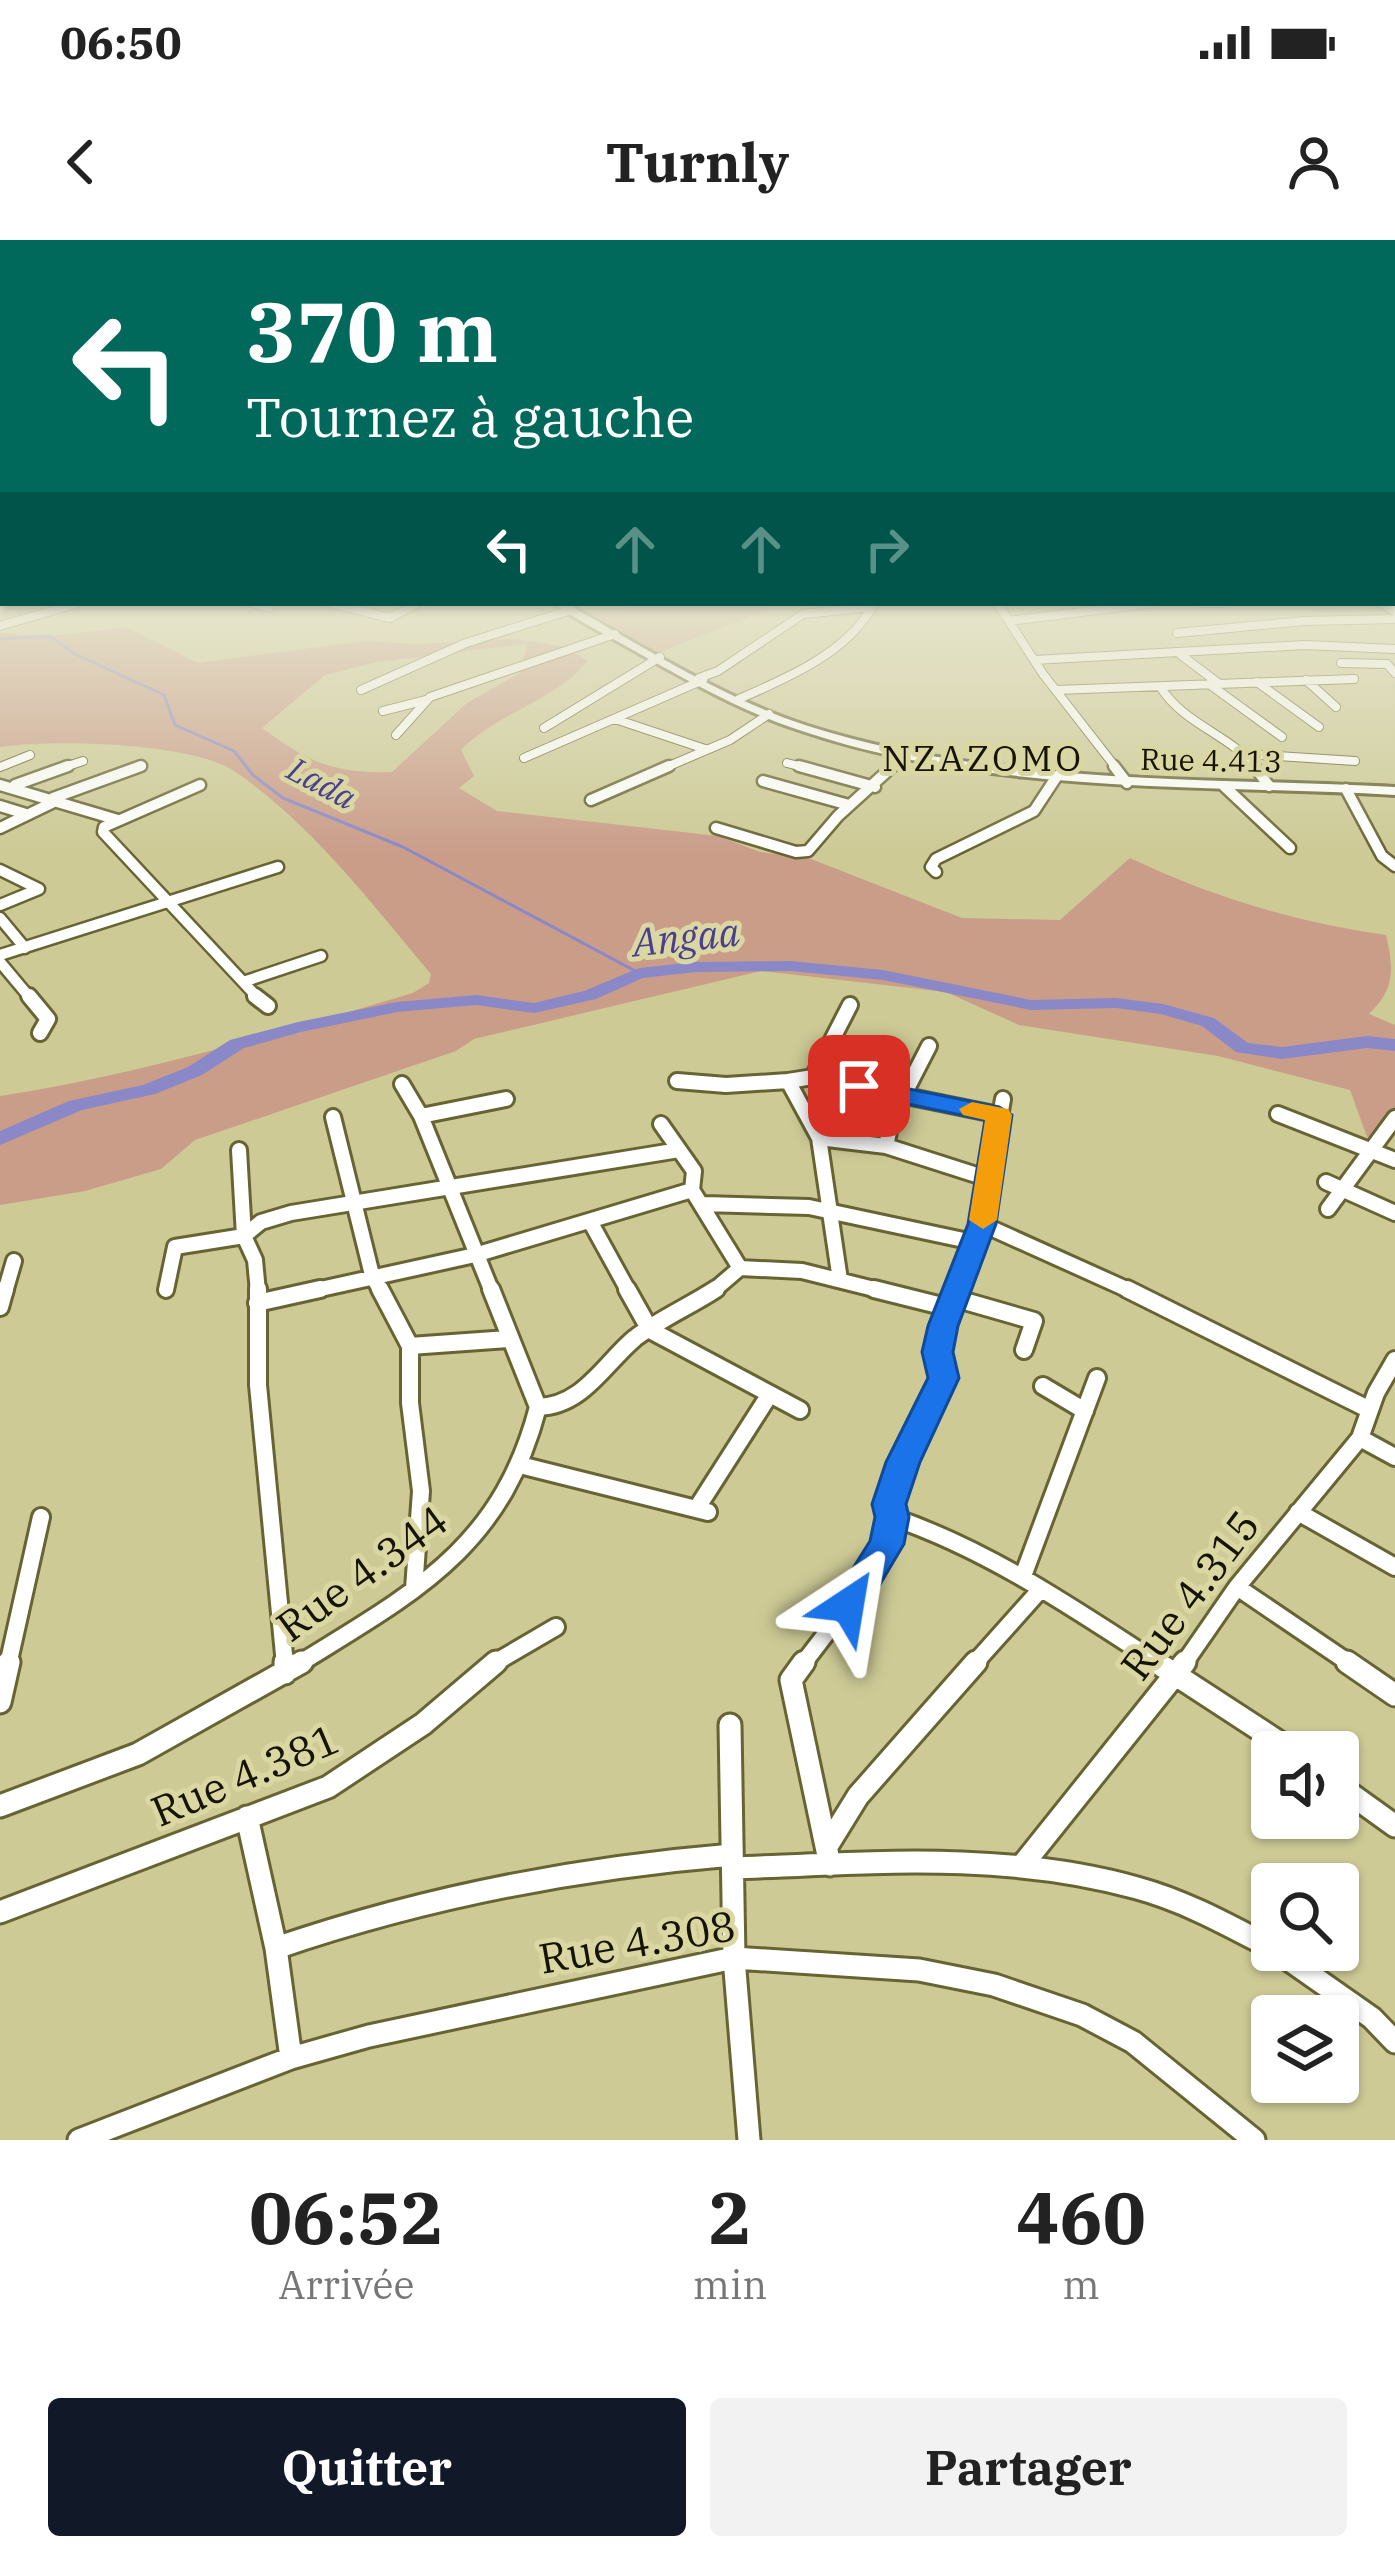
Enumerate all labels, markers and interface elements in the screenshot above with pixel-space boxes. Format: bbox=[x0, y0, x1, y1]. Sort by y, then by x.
text: 06:50 bbox=[60, 13, 182, 71]
text: Turnly bbox=[606, 127, 789, 197]
icon: back bbox=[48, 129, 114, 195]
icon: person bbox=[1281, 129, 1347, 195]
text: 370 m bbox=[246, 276, 498, 385]
icon: left bbox=[48, 288, 204, 444]
text: Tournez à gauche bbox=[246, 382, 694, 452]
icon: left bbox=[476, 516, 542, 582]
icon: ahead bbox=[602, 516, 668, 582]
icon: ahead bbox=[728, 516, 794, 582]
icon: right bbox=[854, 516, 920, 582]
district label: NZAZOMO bbox=[882, 734, 1084, 781]
street label: Rue 4.413 bbox=[1140, 739, 1282, 780]
water label: Lada bbox=[280, 746, 364, 818]
water label: Angaa bbox=[627, 906, 742, 968]
pin bbox=[808, 1035, 910, 1137]
icon: arrive bbox=[826, 1053, 892, 1119]
street label: Rue 4.344 bbox=[265, 1492, 458, 1653]
street label: Rue 4.315 bbox=[1108, 1499, 1271, 1690]
position arrow bbox=[785, 1542, 911, 1668]
street label: Rue 4.381 bbox=[143, 1710, 347, 1839]
map controls bbox=[1251, 1731, 1359, 2103]
button: sound bbox=[1251, 1731, 1359, 1839]
button: search bbox=[1251, 1863, 1359, 1971]
street label: Rue 4.308 bbox=[534, 1897, 739, 1986]
button: layers bbox=[1251, 1995, 1359, 2103]
text: 06:52 bbox=[249, 2170, 444, 2264]
text: 2 bbox=[708, 2170, 752, 2264]
text: 460 bbox=[1016, 2170, 1146, 2264]
text: Arrivée bbox=[278, 2259, 414, 2310]
text: min bbox=[693, 2259, 767, 2310]
text: m bbox=[1063, 2259, 1100, 2310]
button: Quitter bbox=[48, 2398, 686, 2536]
button: Partager bbox=[710, 2398, 1347, 2536]

